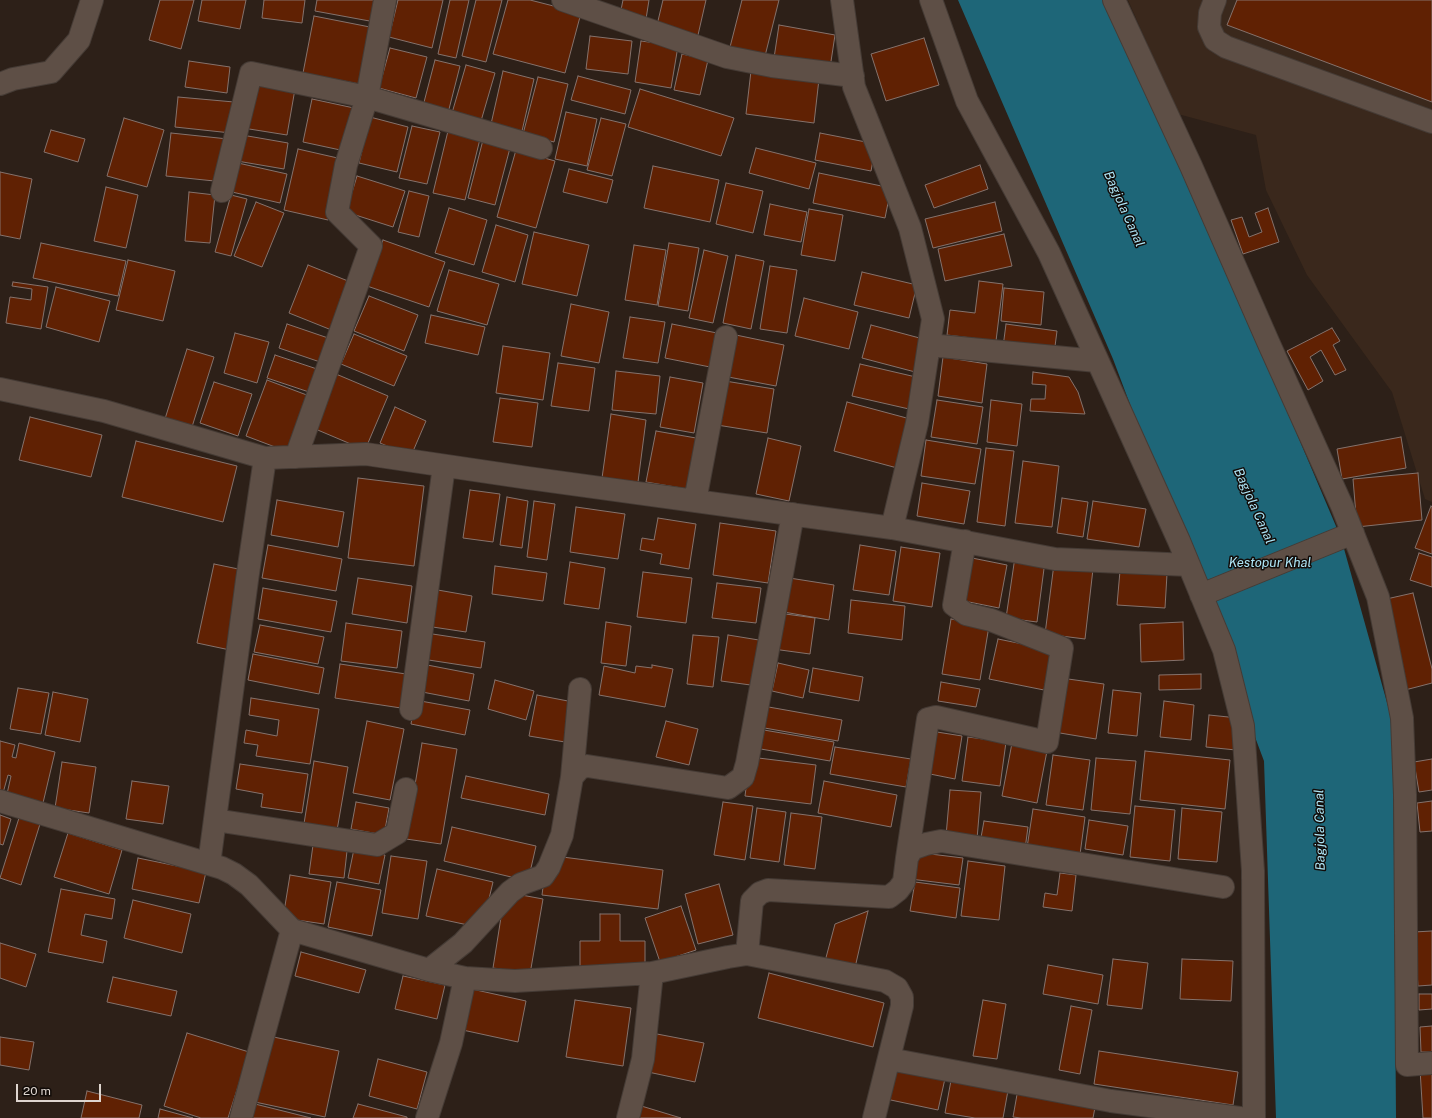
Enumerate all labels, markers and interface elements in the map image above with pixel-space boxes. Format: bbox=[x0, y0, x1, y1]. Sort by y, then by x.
water label: Bagjola Canal bbox=[1100, 169, 1148, 249]
water label: Bagjola Canal bbox=[1230, 466, 1278, 546]
water label: Kestopur Khal bbox=[1229, 555, 1311, 571]
water label: Bagjola Canal bbox=[1311, 789, 1329, 871]
scale bar bbox=[18, 1076, 103, 1102]
text: 20 m bbox=[23, 1084, 51, 1098]

